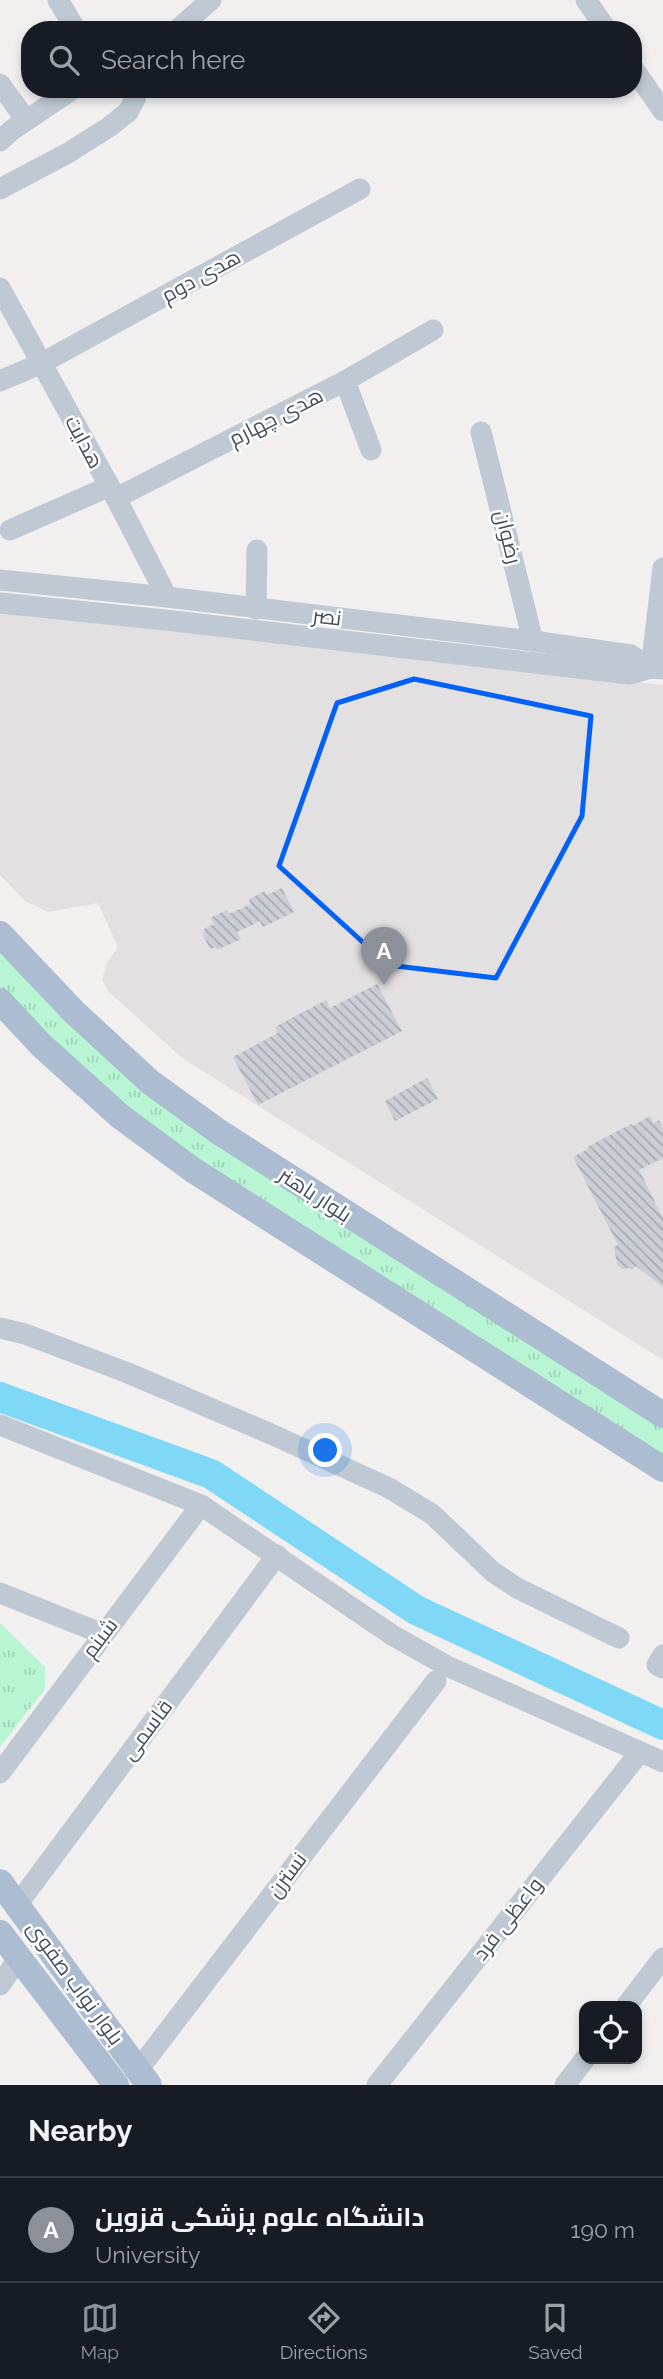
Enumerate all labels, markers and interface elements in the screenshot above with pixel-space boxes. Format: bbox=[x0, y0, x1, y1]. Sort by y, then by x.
search box bbox=[21, 21, 642, 98]
icon: search bbox=[45, 41, 83, 79]
text: Search here bbox=[101, 45, 245, 75]
street label: هدی دوم bbox=[157, 244, 246, 309]
street label: هدی چهارم bbox=[224, 382, 328, 453]
street label: هدایت bbox=[60, 411, 109, 473]
street label: رضوان bbox=[489, 507, 527, 567]
street label: نصر bbox=[310, 602, 343, 631]
pin: A bbox=[361, 927, 407, 985]
street label: بلوار باهنر bbox=[273, 1161, 356, 1227]
your location bbox=[308, 1433, 342, 1467]
street label: شبنم bbox=[77, 1613, 124, 1664]
street label: قاسمی bbox=[116, 1695, 178, 1765]
street label: نسترن bbox=[262, 1847, 312, 1903]
street label: واعظی فرد bbox=[467, 1872, 549, 1966]
street label: بلوار نواب صفوی bbox=[21, 1916, 129, 2050]
map controls bbox=[579, 2001, 642, 2064]
button: locate bbox=[579, 2001, 642, 2064]
text: Nearby bbox=[28, 2113, 132, 2148]
text: دانشگاه علوم پزشکی قزوین bbox=[95, 2202, 424, 2232]
text: A bbox=[43, 2216, 59, 2243]
text: 190 m bbox=[571, 2216, 635, 2243]
text: University bbox=[95, 2241, 200, 2268]
tab: Map bbox=[80, 2299, 119, 2363]
tab: Directions bbox=[280, 2299, 368, 2363]
tab: Saved bbox=[528, 2299, 583, 2363]

